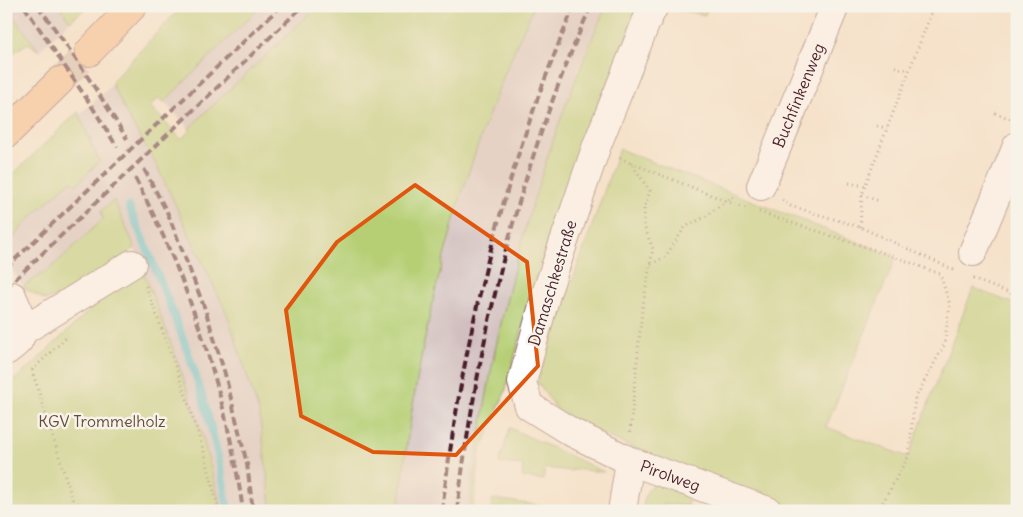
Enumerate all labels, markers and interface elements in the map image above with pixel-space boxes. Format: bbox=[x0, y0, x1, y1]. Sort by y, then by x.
street label: Buchfinkenweg bbox=[768, 40, 829, 151]
street label: Damaschkestraße bbox=[523, 218, 581, 348]
park label: KGV Trommelholz bbox=[38, 411, 166, 431]
street label: Pirolweg bbox=[638, 456, 703, 496]

